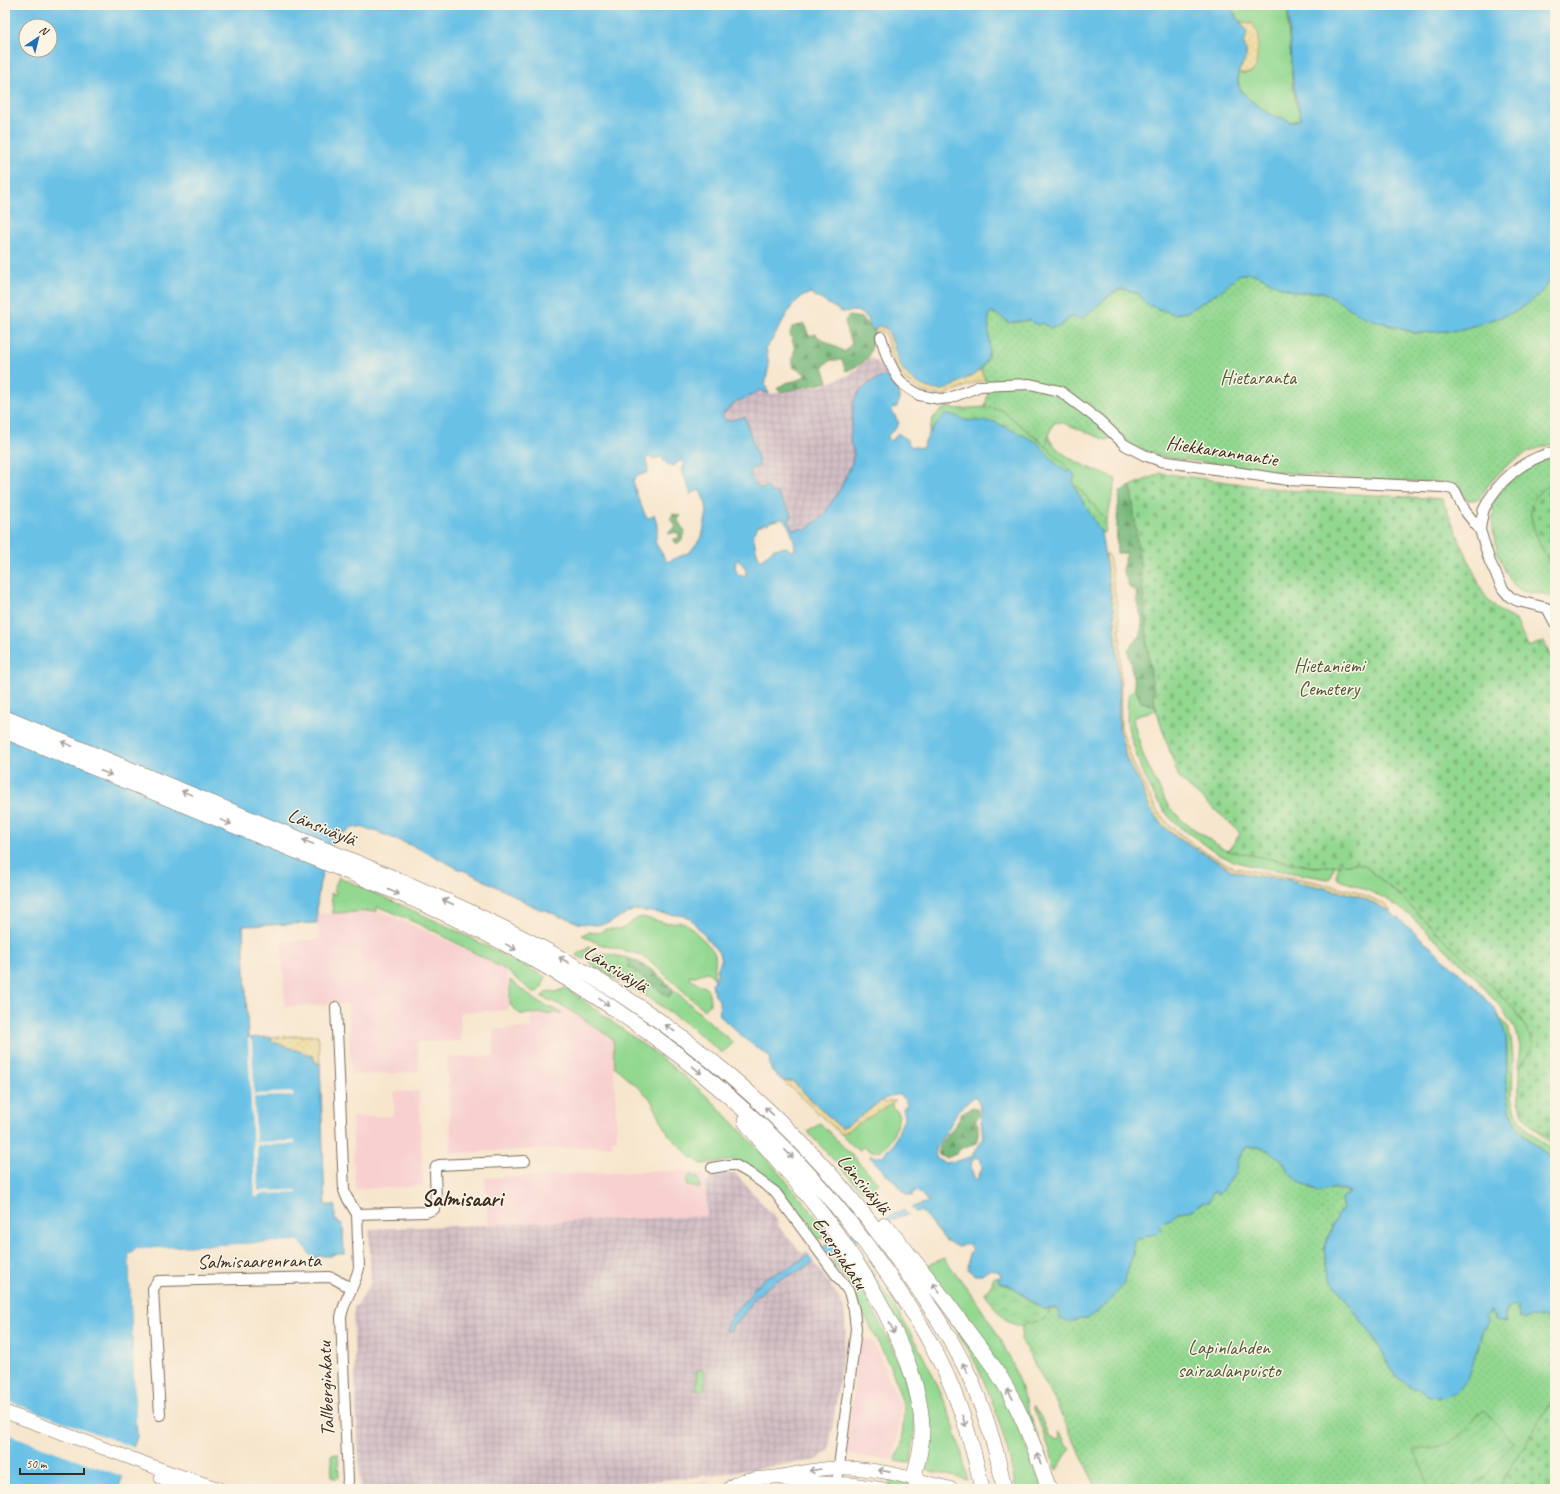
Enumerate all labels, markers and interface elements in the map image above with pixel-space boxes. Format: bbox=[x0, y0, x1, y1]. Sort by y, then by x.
north arrow bbox=[18, 18, 58, 58]
text: N bbox=[37, 22, 52, 39]
park label: Hietaranta bbox=[1220, 365, 1298, 390]
street label: Hiekkarannantie bbox=[1165, 430, 1281, 472]
park label: Hietaniemi Cemetery bbox=[1294, 653, 1367, 701]
one-way arrow bbox=[62, 739, 74, 747]
one-way arrow bbox=[99, 770, 111, 777]
one-way arrow bbox=[182, 789, 194, 796]
street label: Länsiväylä bbox=[284, 802, 361, 852]
one-way arrow bbox=[220, 819, 232, 827]
one-way arrow bbox=[302, 838, 314, 846]
one-way arrow bbox=[387, 888, 399, 896]
one-way arrow bbox=[442, 897, 454, 905]
street label: Länsiväylä bbox=[579, 940, 654, 999]
one-way arrow bbox=[505, 944, 517, 952]
one-way arrow bbox=[559, 956, 570, 964]
one-way arrow bbox=[598, 998, 609, 1006]
one-way arrow bbox=[664, 1023, 675, 1032]
one-way arrow bbox=[692, 1066, 703, 1075]
one-way arrow bbox=[764, 1107, 774, 1116]
one-way arrow bbox=[785, 1149, 794, 1159]
street label: Länsiväylä bbox=[832, 1149, 897, 1220]
district label: Salmisaari bbox=[421, 1185, 505, 1213]
street label: Energiakatu bbox=[807, 1212, 874, 1295]
street label: Salmisaarenranta bbox=[197, 1247, 322, 1275]
one-way arrow bbox=[932, 1282, 940, 1293]
one-way arrow bbox=[889, 1321, 896, 1333]
park label: Lapinlahden sairaalanpuisto bbox=[1177, 1335, 1282, 1383]
street label: Tallberginkatu bbox=[312, 1339, 340, 1437]
one-way arrow bbox=[961, 1362, 968, 1374]
one-way arrow bbox=[1006, 1389, 1013, 1401]
one-way arrow bbox=[960, 1414, 968, 1426]
scale bar bbox=[20, 1450, 84, 1476]
one-way arrow bbox=[1034, 1453, 1042, 1465]
text: 50 m bbox=[26, 1456, 48, 1472]
one-way arrow bbox=[809, 1466, 822, 1474]
one-way arrow bbox=[878, 1467, 891, 1475]

